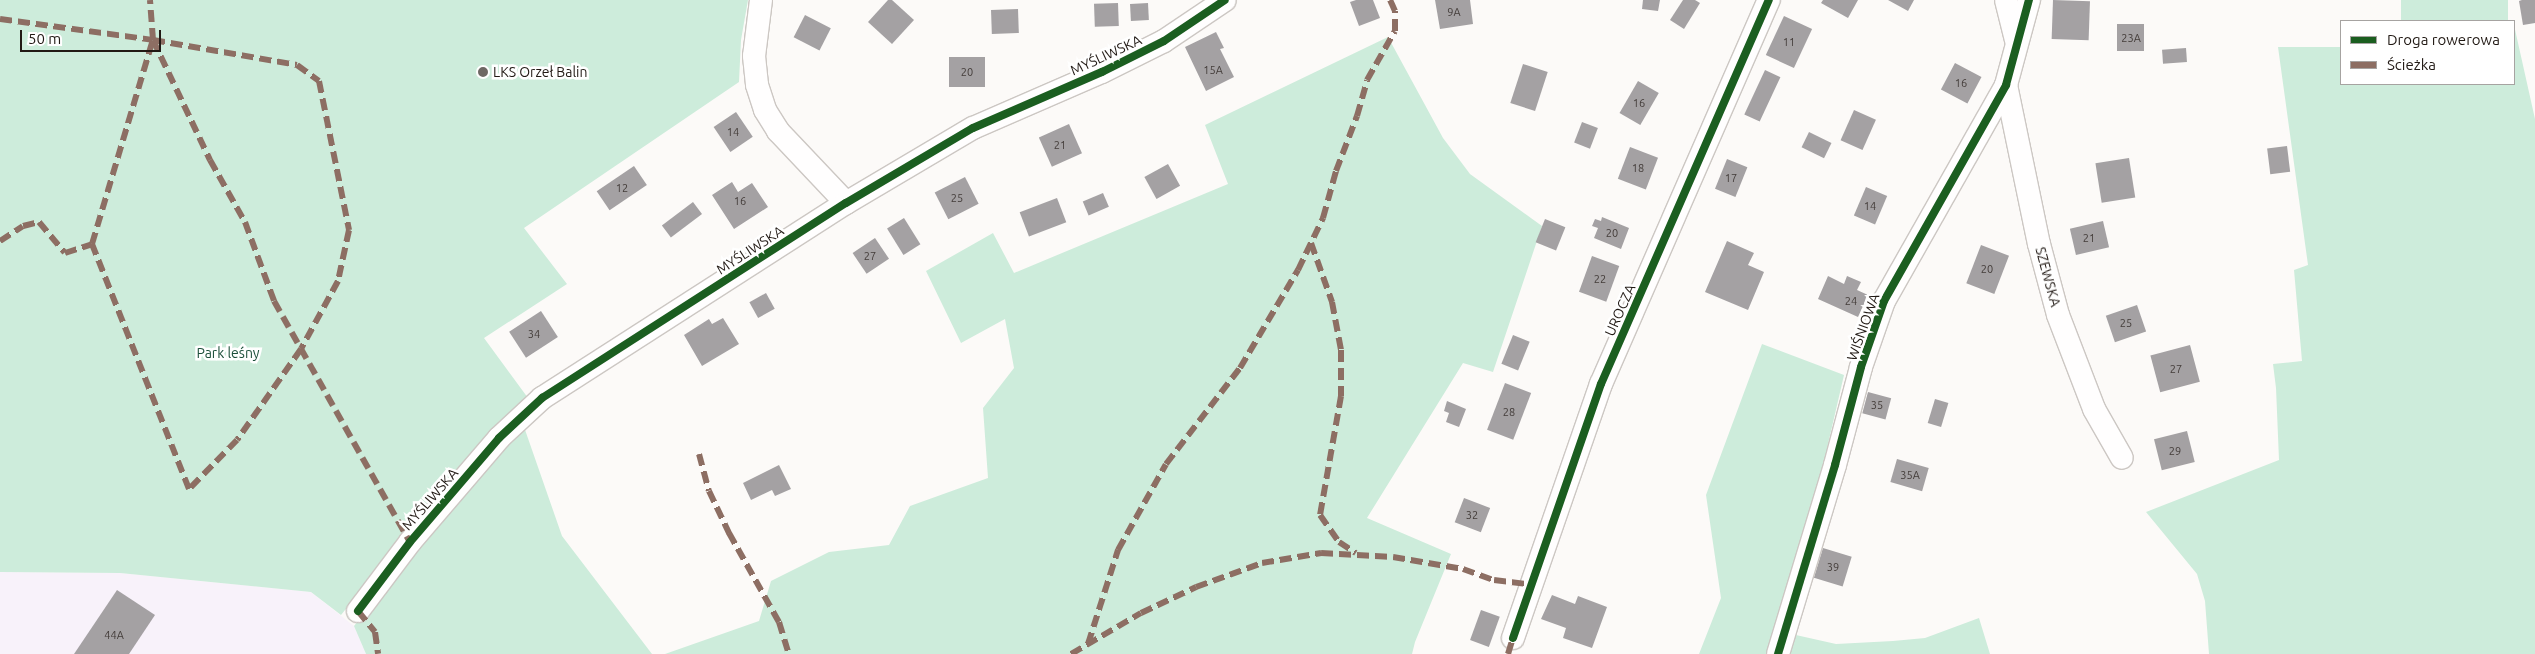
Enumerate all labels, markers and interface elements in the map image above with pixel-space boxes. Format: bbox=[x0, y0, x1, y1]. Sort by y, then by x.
house number: 9A bbox=[1447, 5, 1461, 19]
scale bar bbox=[22, 20, 164, 52]
legend bbox=[2340, 20, 2515, 85]
text: 50 m bbox=[28, 30, 61, 47]
street label: MYŚLIWSKA bbox=[1068, 31, 1144, 79]
house number: 23A bbox=[2121, 31, 2141, 45]
text: Droga rowerowa bbox=[2387, 31, 2500, 48]
house number: 11 bbox=[1783, 35, 1795, 49]
text: Ścieżka bbox=[2387, 56, 2436, 73]
house number: 15A bbox=[1203, 63, 1223, 77]
place label: LKS Orzeł Balin bbox=[493, 64, 588, 80]
house number: 20 bbox=[961, 65, 973, 79]
marker: LKS Orzeł Balin bbox=[477, 66, 489, 78]
house number: 16 bbox=[1955, 76, 1967, 90]
house number: 16 bbox=[1633, 96, 1645, 110]
house number: 14 bbox=[727, 125, 739, 139]
house number: 21 bbox=[1054, 138, 1066, 152]
house number: 18 bbox=[1632, 161, 1644, 175]
house number: 17 bbox=[1725, 171, 1737, 185]
house number: 12 bbox=[616, 181, 628, 195]
house number: 25 bbox=[951, 191, 963, 205]
house number: 16 bbox=[734, 194, 746, 208]
house number: 14 bbox=[1864, 199, 1876, 213]
street label: MYŚLIWSKA bbox=[713, 222, 787, 278]
house number: 20 bbox=[1606, 226, 1618, 240]
house number: 21 bbox=[2083, 231, 2095, 245]
street label: SZEWSKA bbox=[2032, 245, 2064, 309]
house number: 27 bbox=[864, 249, 876, 263]
house number: 20 bbox=[1981, 262, 1993, 276]
house number: 22 bbox=[1594, 272, 1606, 286]
street label: UROCZA bbox=[1601, 281, 1639, 339]
street label: WIŚNIOWA bbox=[1843, 291, 1883, 363]
house number: 24 bbox=[1845, 294, 1857, 308]
house number: 25 bbox=[2120, 316, 2132, 330]
house number: 34 bbox=[528, 327, 540, 341]
park label: Park leśny bbox=[196, 345, 260, 361]
house number: 27 bbox=[2170, 362, 2182, 376]
house number: 35 bbox=[1871, 398, 1883, 412]
house number: 28 bbox=[1503, 405, 1515, 419]
house number: 29 bbox=[2169, 444, 2181, 458]
street label: MYŚLIWSKA bbox=[399, 465, 461, 533]
house number: 35A bbox=[1900, 468, 1920, 482]
house number: 32 bbox=[1466, 508, 1478, 522]
house number: 39 bbox=[1827, 560, 1839, 574]
house number: 44A bbox=[104, 628, 124, 642]

